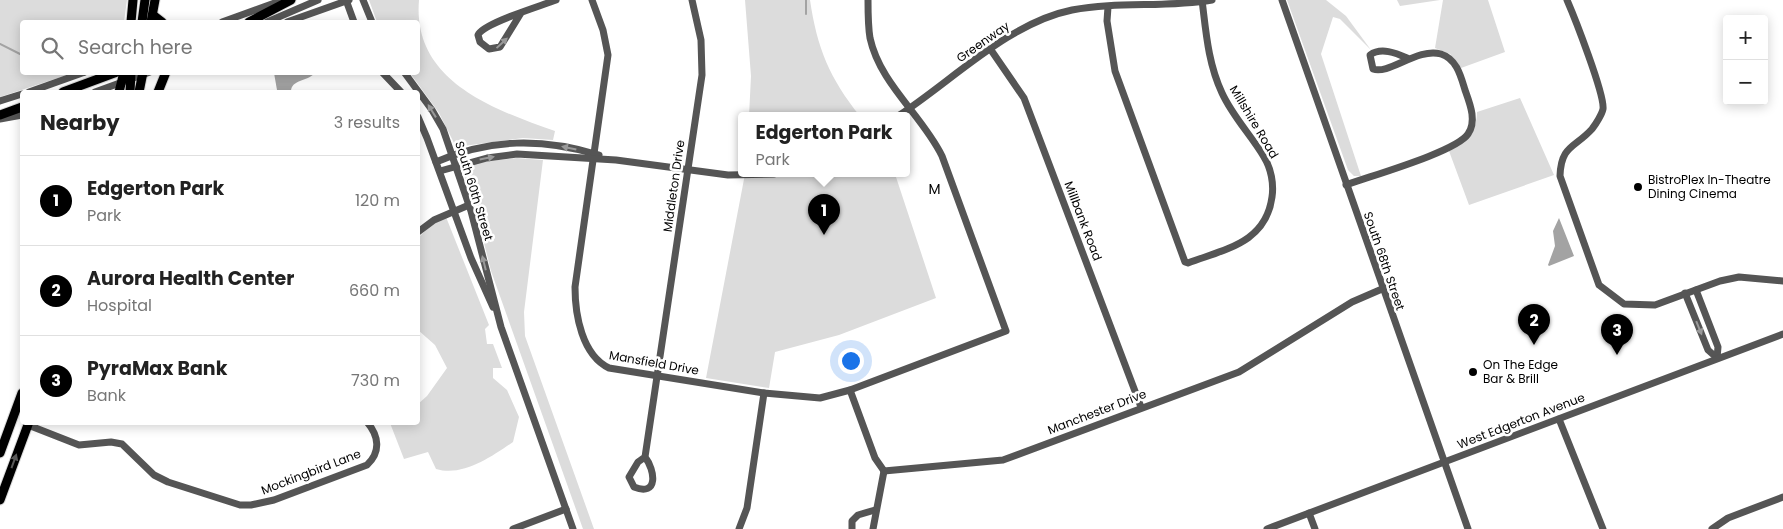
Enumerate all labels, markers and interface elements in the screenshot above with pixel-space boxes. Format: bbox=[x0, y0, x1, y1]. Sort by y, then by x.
map controls bbox=[1723, 15, 1768, 105]
button: + bbox=[1723, 15, 1768, 60]
street label: Greenway bbox=[953, 17, 1013, 66]
search box bbox=[20, 20, 420, 75]
icon: search bbox=[38, 34, 66, 62]
text: Search here bbox=[78, 34, 192, 61]
one-way arrow bbox=[496, 37, 508, 49]
button: − bbox=[1723, 60, 1768, 105]
street label: Millshire Road bbox=[1226, 82, 1283, 161]
one-way arrow bbox=[428, 104, 437, 118]
text: Nearby bbox=[40, 108, 120, 137]
text: 3 results bbox=[334, 111, 400, 134]
popup bbox=[738, 112, 910, 177]
text: Edgerton Park bbox=[755, 119, 893, 146]
street label: South 60th Street bbox=[451, 139, 498, 243]
street label: Middleton Drive bbox=[659, 139, 688, 233]
one-way arrow bbox=[561, 144, 576, 152]
text: Park bbox=[755, 148, 790, 171]
one-way arrow bbox=[479, 154, 494, 162]
place label: BistroPlex In-Theatre Dining Cinema bbox=[1648, 171, 1771, 202]
text: Edgerton Park bbox=[87, 175, 224, 202]
district label: M bbox=[928, 179, 942, 199]
street label: Millbank Road bbox=[1061, 179, 1106, 263]
marker: BistroPlex In-Theatre Dining Cinema bbox=[1632, 181, 1644, 193]
text: 1 bbox=[53, 189, 59, 212]
text: 120 m bbox=[355, 189, 400, 212]
pin: 1 bbox=[808, 194, 840, 235]
text: Park bbox=[87, 204, 121, 227]
street label: South 68th Street bbox=[1360, 209, 1409, 312]
one-way arrow bbox=[480, 255, 488, 270]
text: Aurora Health Center bbox=[87, 265, 294, 292]
text: 2 bbox=[51, 279, 61, 302]
text: 660 m bbox=[349, 279, 400, 302]
text: Hospital bbox=[87, 294, 152, 317]
pin: 2 bbox=[1518, 304, 1550, 345]
pin: 3 bbox=[1601, 314, 1633, 355]
one-way arrow bbox=[1696, 320, 1703, 335]
street label: Mansfield Drive bbox=[608, 346, 700, 379]
your location bbox=[838, 348, 864, 374]
text: PyraMax Bank bbox=[87, 355, 227, 382]
place label: On The Edge Bar & Brill bbox=[1483, 356, 1558, 387]
marker: On The Edge Bar & Brill bbox=[1467, 366, 1479, 378]
text: 3 bbox=[51, 369, 61, 392]
text: 730 m bbox=[351, 369, 400, 392]
text: Bank bbox=[87, 384, 126, 407]
street label: Manchester Drive bbox=[1045, 385, 1149, 438]
street label: West Edgerton Avenue bbox=[1455, 388, 1587, 453]
street label: Mockingbird Lane bbox=[259, 445, 363, 498]
one-way arrow bbox=[11, 454, 18, 469]

